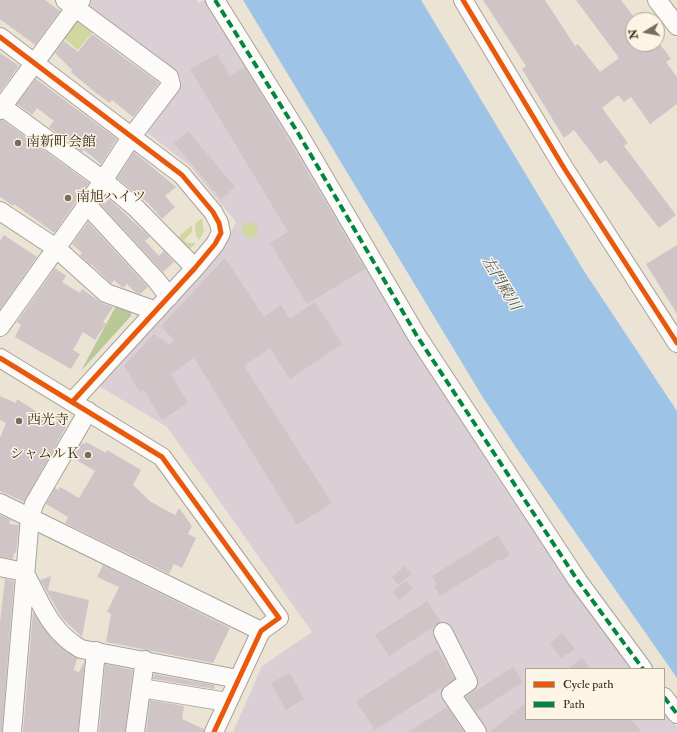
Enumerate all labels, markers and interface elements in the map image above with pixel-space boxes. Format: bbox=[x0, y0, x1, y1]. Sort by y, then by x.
north arrow bbox=[625, 12, 665, 52]
text: N bbox=[626, 28, 641, 40]
place label: 南新町会館 bbox=[26, 135, 96, 151]
marker: 南新町会館 bbox=[13, 138, 23, 148]
place label: 南旭ハイツ bbox=[76, 190, 146, 206]
marker: 南旭ハイツ bbox=[63, 193, 73, 203]
water label: 左門殿川 bbox=[477, 254, 523, 314]
place label: 西光寺 bbox=[27, 413, 69, 429]
marker: 西光寺 bbox=[14, 416, 24, 426]
place label: シャムルＫ bbox=[10, 447, 80, 463]
marker: シャムルＫ bbox=[83, 450, 93, 460]
legend bbox=[525, 668, 665, 720]
text: Cycle path bbox=[563, 677, 613, 692]
text: Path bbox=[563, 697, 585, 712]

